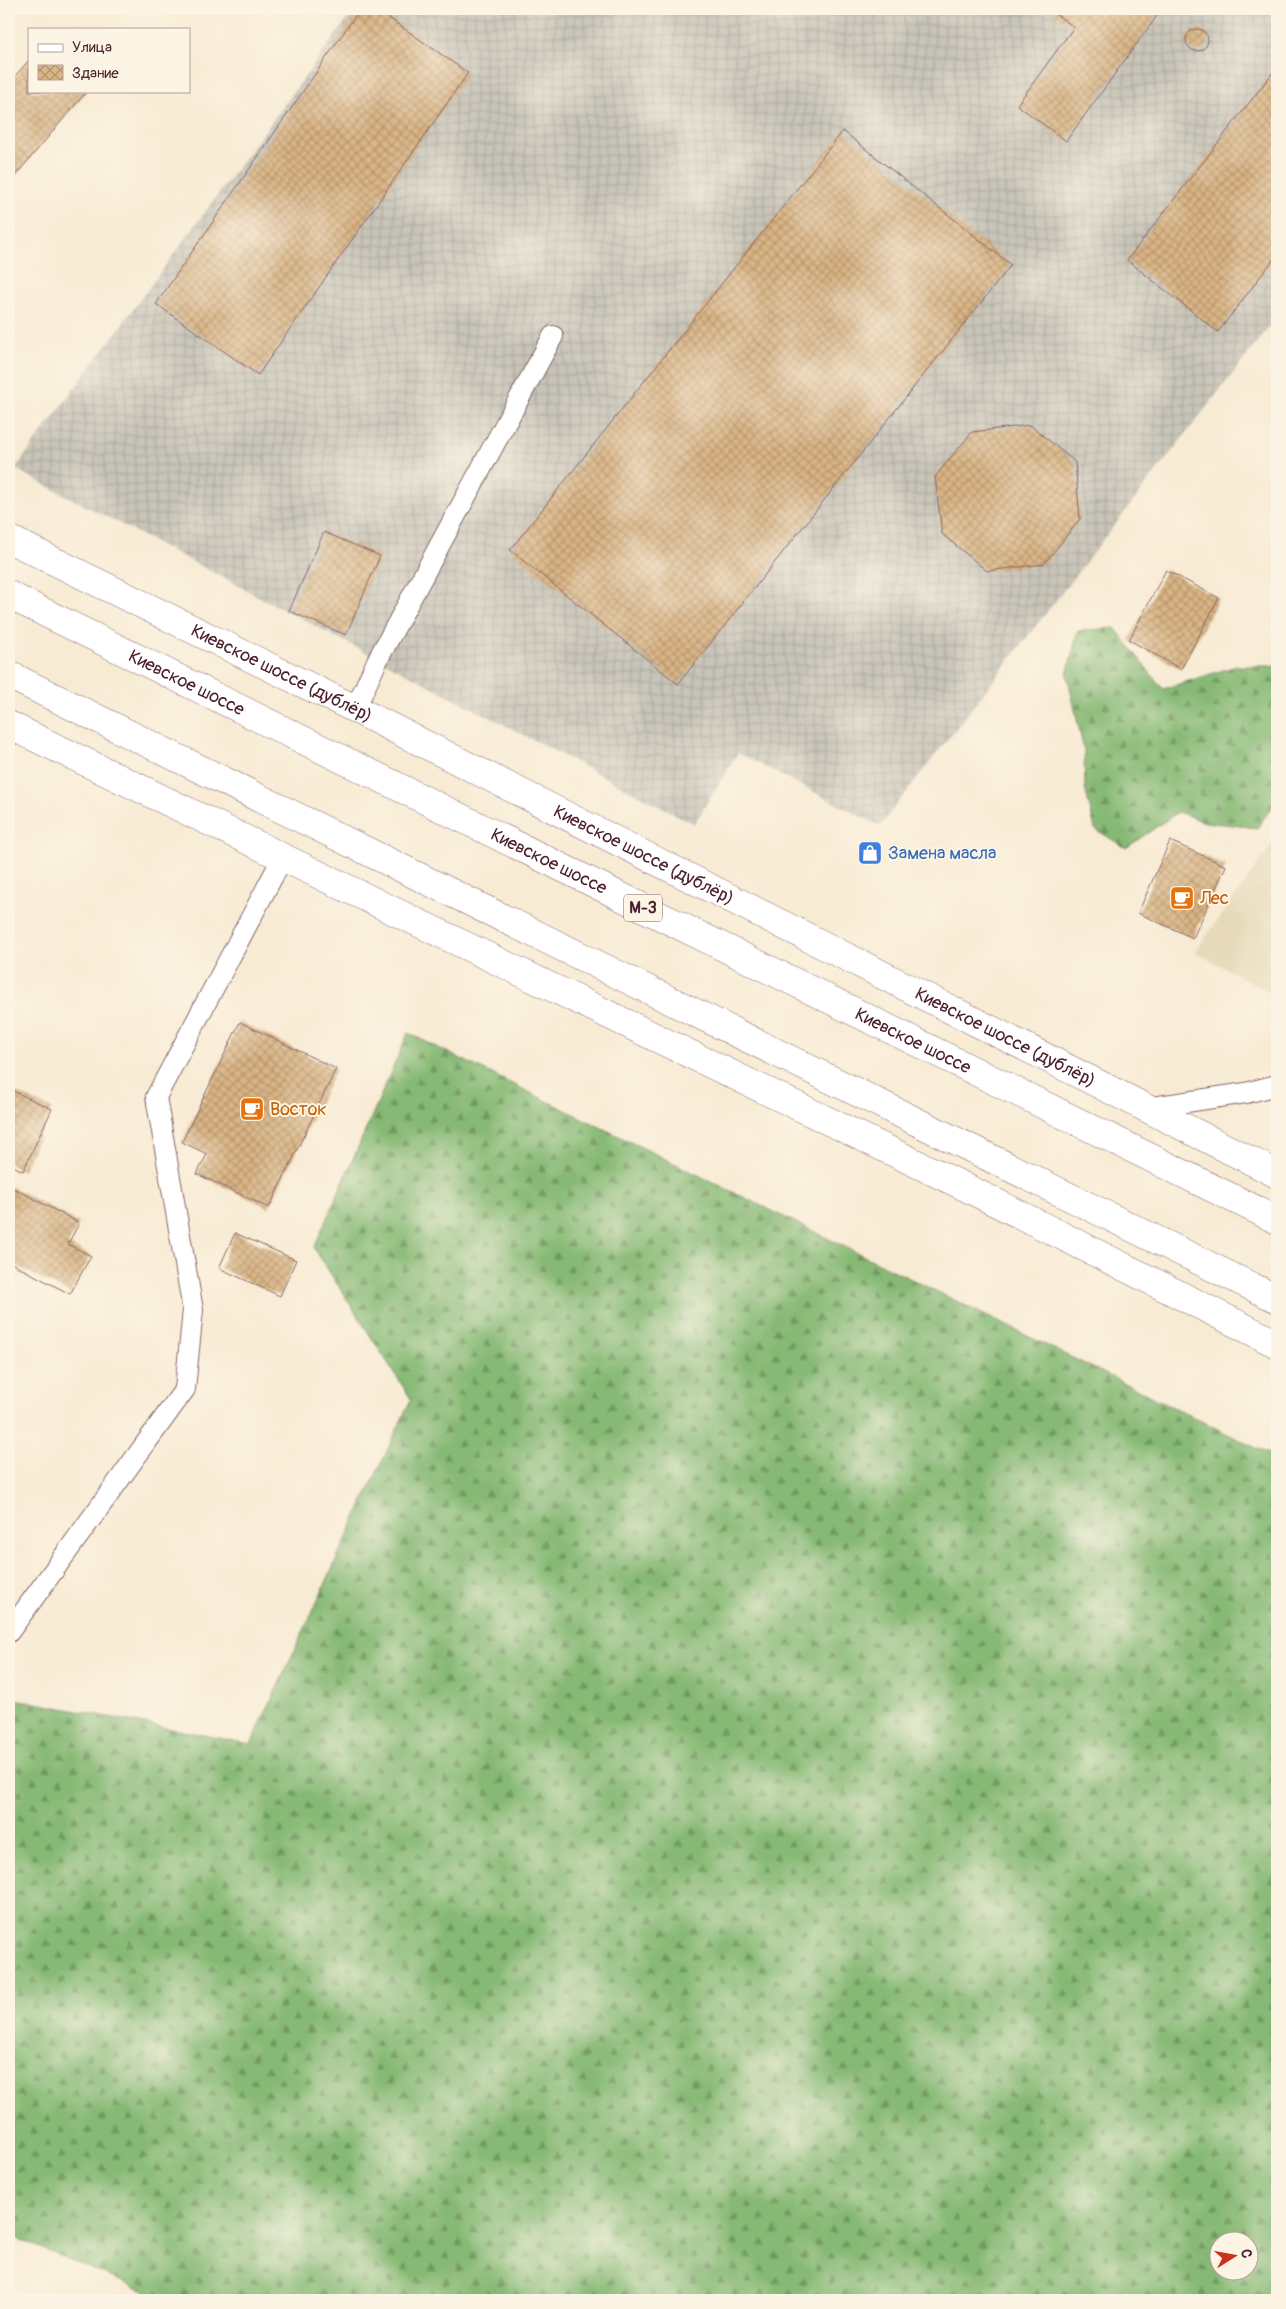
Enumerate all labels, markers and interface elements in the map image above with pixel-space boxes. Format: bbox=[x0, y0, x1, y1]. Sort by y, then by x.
legend bbox=[28, 28, 190, 92]
text: Улица bbox=[72, 38, 112, 57]
text: Здание bbox=[72, 64, 119, 83]
street label: Киевское шоссе (дублёр) bbox=[188, 621, 376, 727]
street label: Киевское шоссе bbox=[124, 645, 248, 719]
street label: Киевское шоссе (дублёр) bbox=[550, 800, 738, 910]
street label: Киевское шоссе bbox=[487, 824, 611, 898]
shop icon: Замена масла bbox=[857, 840, 883, 866]
place label: Замена масла bbox=[888, 842, 996, 865]
cafe icon: Лес bbox=[1169, 885, 1195, 911]
place label: Лес bbox=[1199, 887, 1229, 910]
road number: М-3 bbox=[624, 894, 662, 921]
street label: Киевское шоссе (дублёр) bbox=[912, 982, 1100, 1092]
street label: Киевское шоссе bbox=[850, 1003, 974, 1077]
cafe icon: Восток bbox=[239, 1096, 265, 1122]
place label: Восток bbox=[270, 1098, 327, 1121]
north arrow bbox=[1208, 2232, 1258, 2282]
text: С bbox=[1237, 2248, 1256, 2260]

